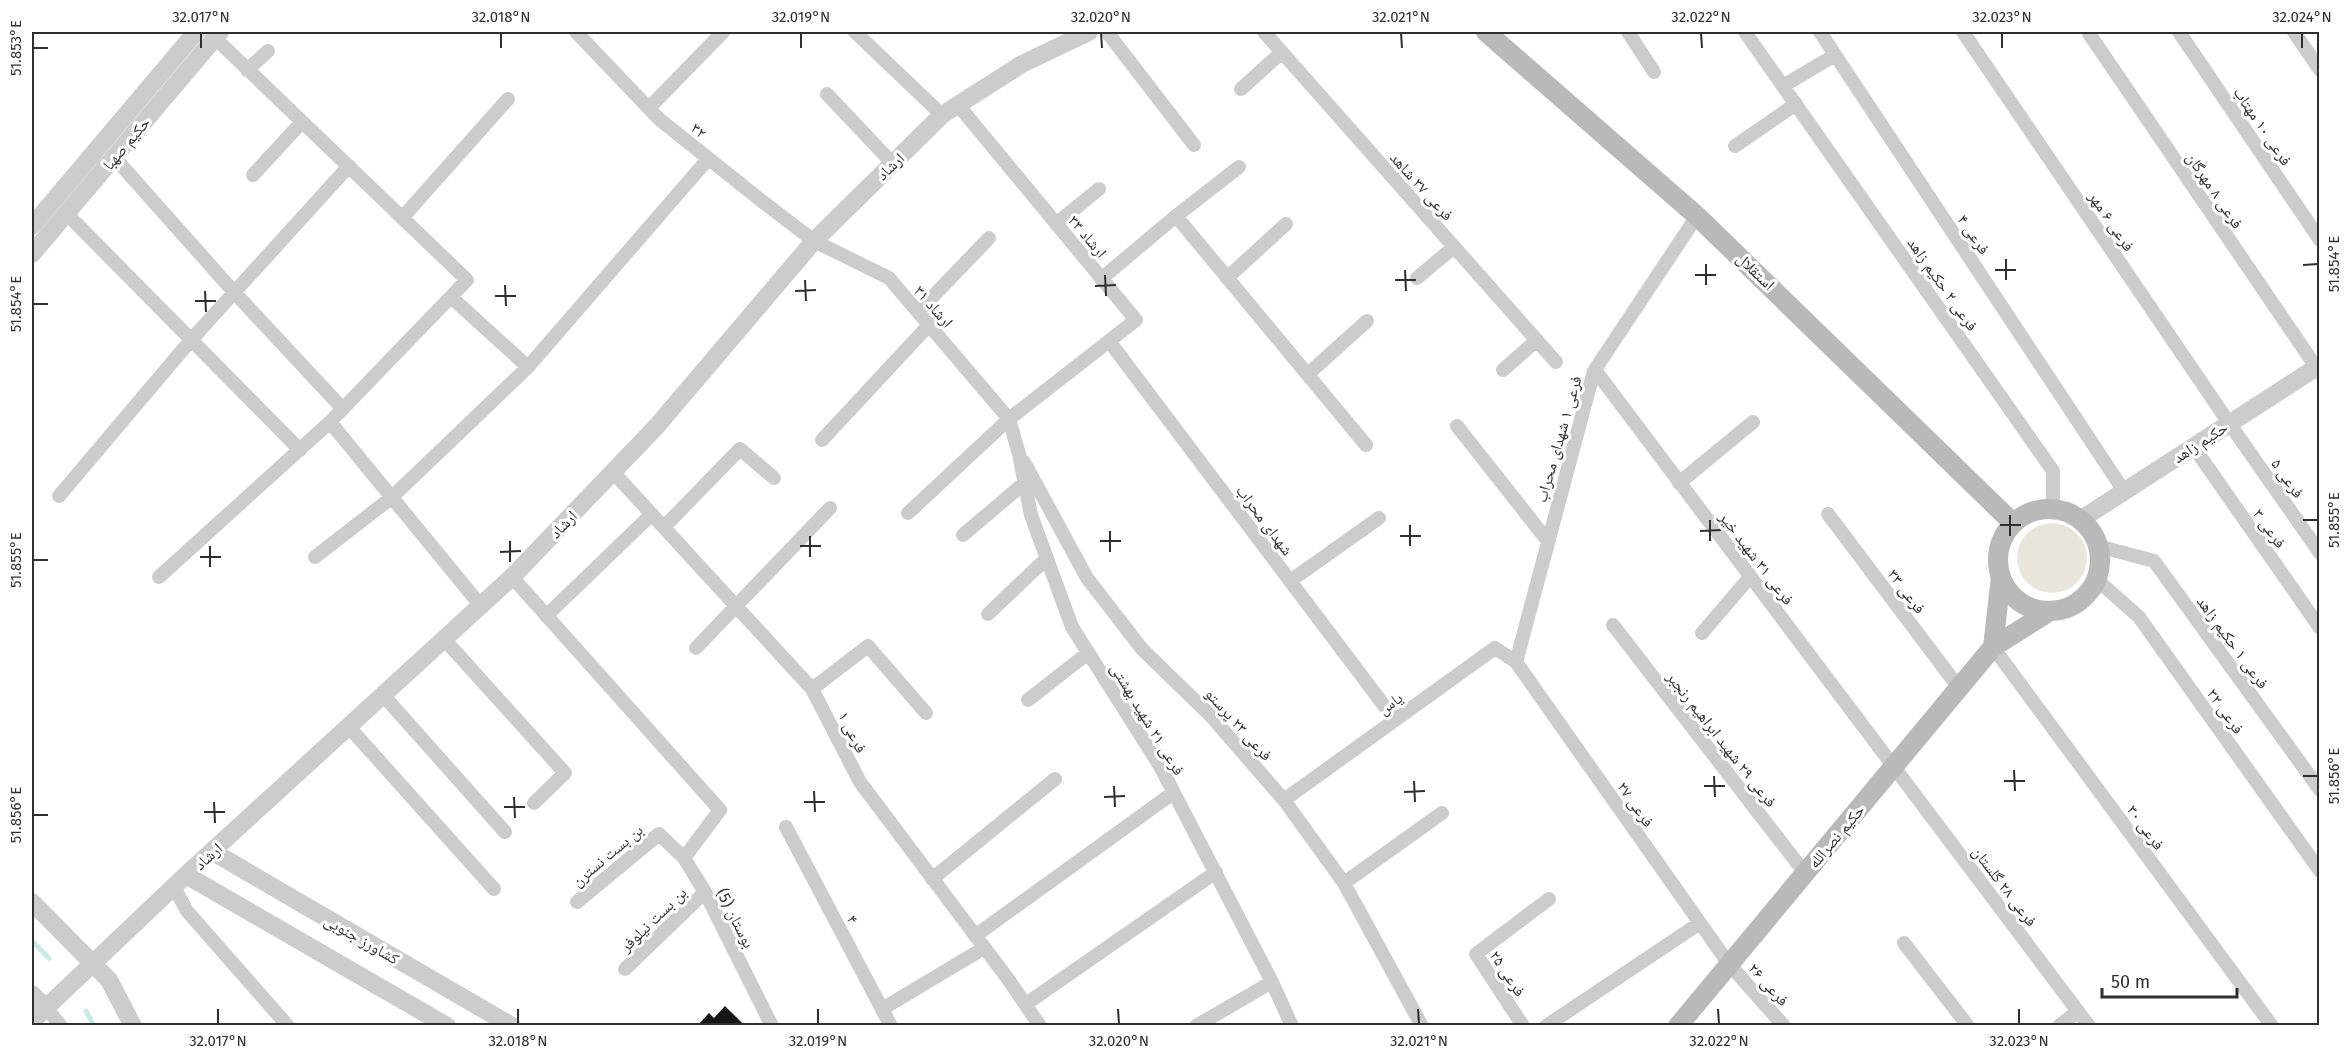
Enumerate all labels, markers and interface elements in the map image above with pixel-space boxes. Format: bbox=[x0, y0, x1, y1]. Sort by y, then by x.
text: 32.017°N bbox=[172, 8, 230, 26]
text: 32.018°N bbox=[471, 8, 531, 26]
text: 32.019°N bbox=[772, 8, 830, 26]
text: 32.020°N bbox=[1071, 8, 1131, 26]
text: 32.021°N bbox=[1372, 8, 1430, 26]
text: 32.022°N bbox=[1671, 8, 1731, 26]
text: 32.023°N bbox=[1972, 8, 2032, 26]
text: 32.024°N bbox=[2272, 8, 2332, 26]
text: 51.853°E bbox=[7, 20, 25, 76]
street label: فرعی ۱۰ مهتاب bbox=[2229, 83, 2296, 170]
street label: حکیم صهبا bbox=[99, 113, 155, 174]
street label: ۳۲ bbox=[687, 118, 710, 142]
street label: فرعی ۳۷ شاهد bbox=[1385, 148, 1457, 225]
street label: ارشاد bbox=[873, 149, 908, 184]
street label: فرعی ۸ مهرگان bbox=[2181, 149, 2247, 233]
street label: فرعی ۶ مهر bbox=[2083, 187, 2138, 255]
street label: ارشاد ۳۳ bbox=[1064, 211, 1111, 262]
street label: فرعی ۴ bbox=[1953, 211, 1994, 258]
street label: فرعی ۲ حکیم زاهد bbox=[1903, 234, 1982, 335]
text: 51.854°E bbox=[2325, 236, 2343, 292]
street label: استقلال bbox=[1732, 249, 1779, 295]
text: 51.854°E bbox=[7, 276, 25, 332]
street label: ارشاد ۳۱ bbox=[910, 281, 957, 331]
street label: فرعی ۱ شهدای محراب bbox=[1531, 374, 1587, 505]
street label: حکیم زاهد bbox=[2169, 418, 2232, 468]
street label: فرعی ۵ bbox=[2266, 455, 2308, 502]
street label: شهدای محراب bbox=[1231, 482, 1297, 560]
text: 51.855°E bbox=[2325, 492, 2343, 548]
street label: فرعی ۳ bbox=[2248, 505, 2290, 552]
street label: ارشاد bbox=[546, 507, 581, 542]
street label: فرعی ۳۱ شهید خیر bbox=[1714, 507, 1798, 609]
text: 51.855°E bbox=[7, 532, 25, 588]
street label: فرعی ۳۳ bbox=[1883, 565, 1929, 618]
street label: فرعی ۱ حکیم زاهد bbox=[2192, 592, 2272, 693]
street label: فرعی ۲۱ شهید بهشتی bbox=[1106, 660, 1188, 779]
street label: فرعی ۲۹ شهید ابراهیم رنجبر bbox=[1661, 667, 1780, 811]
street label: فرعی ۲۳ پرستو bbox=[1200, 684, 1276, 765]
street label: فرعی ۳۲ bbox=[2202, 685, 2248, 738]
street label: یاس bbox=[1374, 688, 1407, 719]
street label: فرعی ۱ bbox=[833, 708, 871, 756]
text: 51.856°E bbox=[2325, 748, 2343, 804]
street label: فرعی ۲۷ bbox=[1612, 778, 1658, 831]
text: 51.856°E bbox=[7, 787, 25, 843]
street label: حکیم نصرالله bbox=[1804, 800, 1869, 873]
street label: فرعی ۳۰ bbox=[2122, 801, 2168, 854]
street label: بن بست نسترن bbox=[568, 820, 647, 891]
street label: ارشاد bbox=[190, 839, 226, 874]
street label: فرعی ۲۸ گلستان bbox=[1967, 842, 2041, 931]
street label: بن بست نیلوفر bbox=[615, 883, 691, 957]
street label: بوستان (5) bbox=[712, 885, 759, 952]
street label: کشاورز جنوبی bbox=[321, 910, 403, 969]
street label: ۴ bbox=[842, 912, 863, 927]
street label: فرعی ۲۵ bbox=[1485, 947, 1529, 1000]
street label: فرعی ۲۶ bbox=[1744, 959, 1793, 1010]
scale bar bbox=[2102, 961, 2237, 999]
text: 50 m bbox=[2111, 971, 2150, 993]
text: 32.017°N bbox=[189, 1032, 247, 1050]
text: 32.018°N bbox=[488, 1032, 548, 1050]
text: 32.019°N bbox=[789, 1032, 847, 1050]
text: 32.020°N bbox=[1089, 1032, 1149, 1050]
text: 32.021°N bbox=[1390, 1032, 1448, 1050]
text: 32.022°N bbox=[1689, 1032, 1749, 1050]
text: 32.023°N bbox=[1989, 1032, 2049, 1050]

